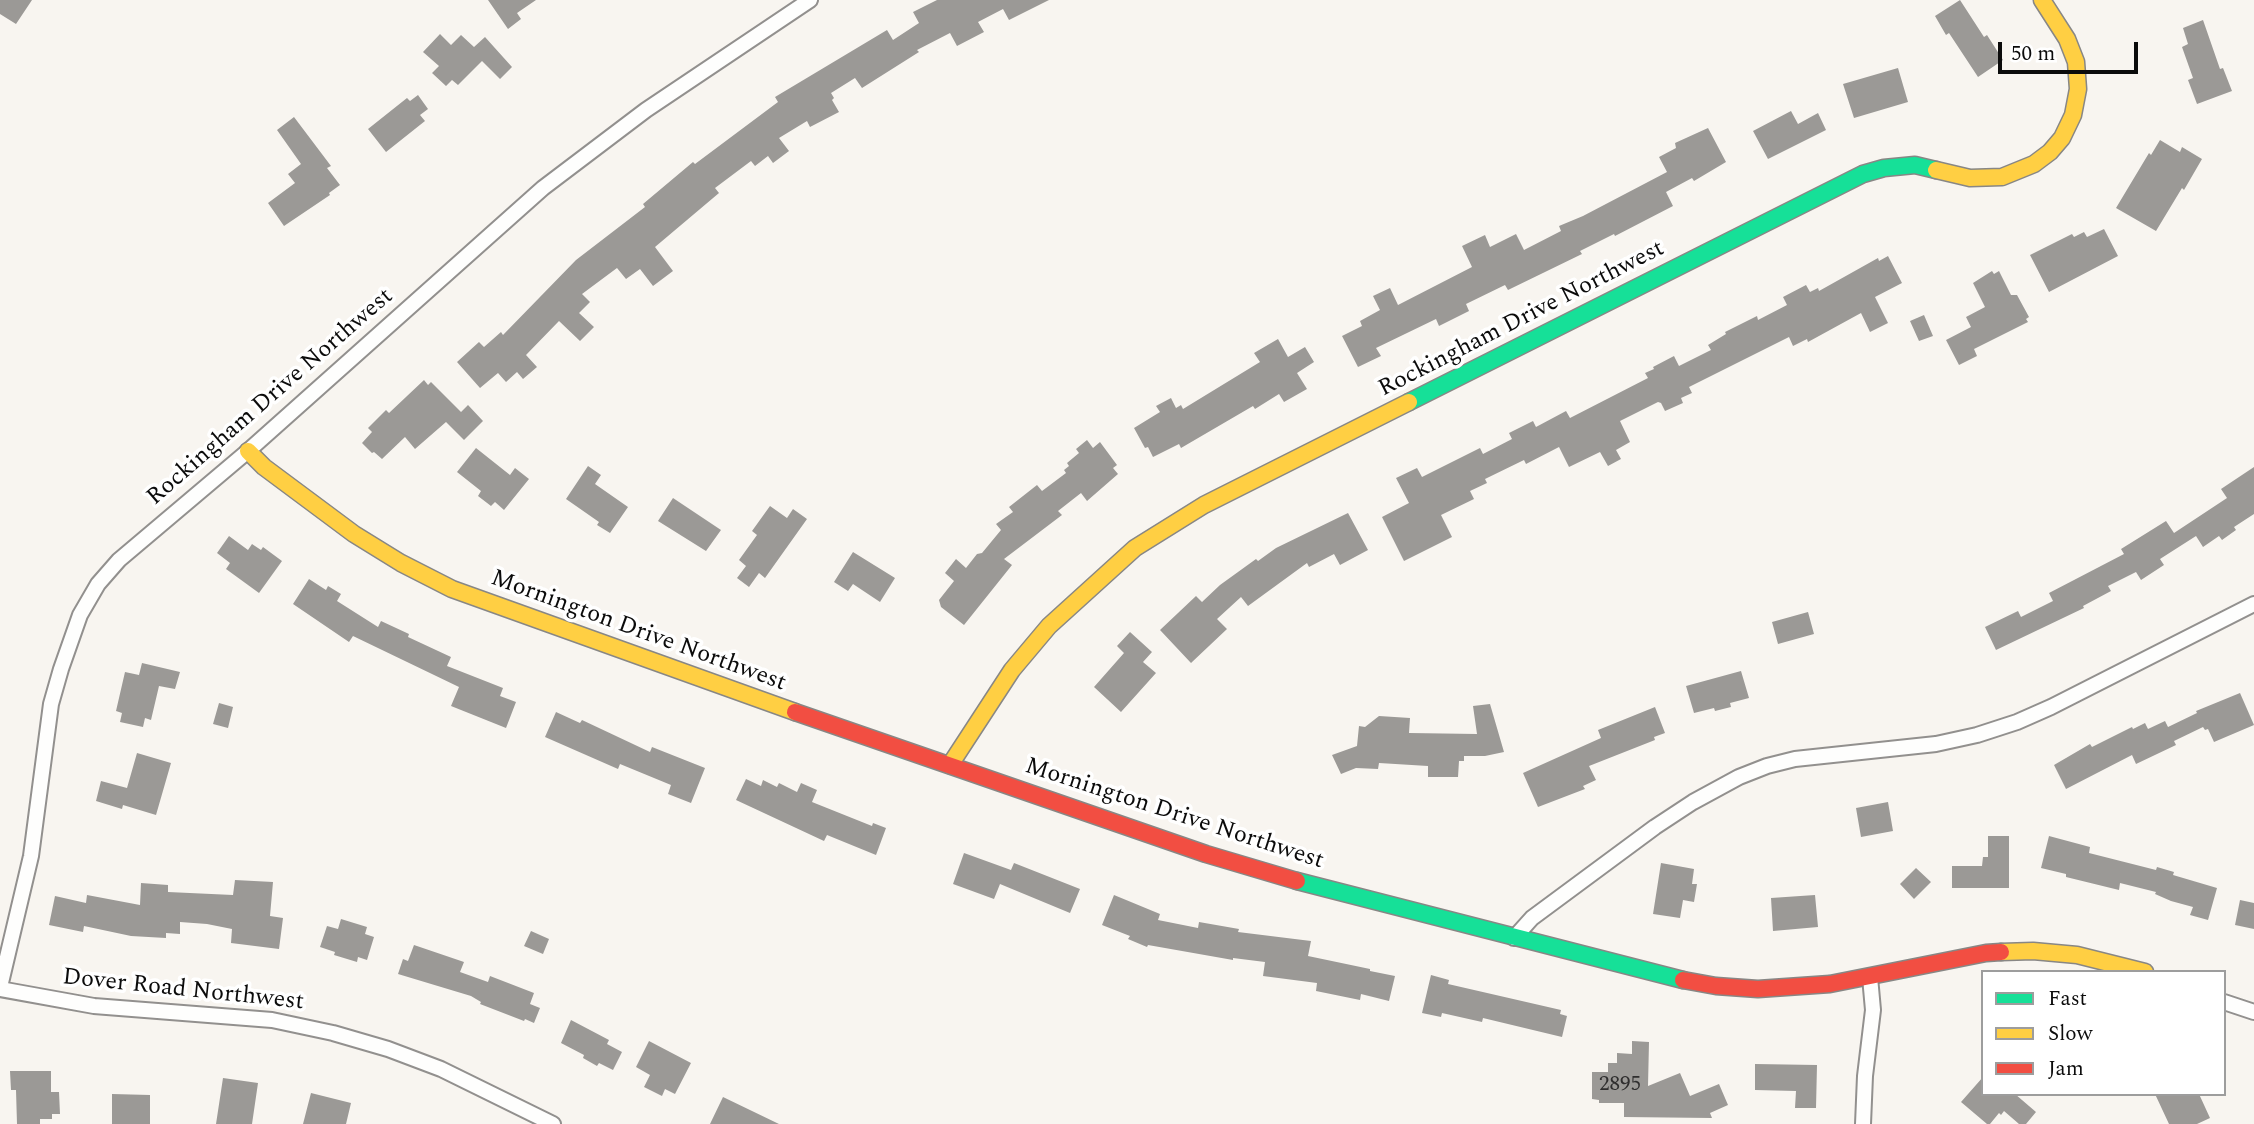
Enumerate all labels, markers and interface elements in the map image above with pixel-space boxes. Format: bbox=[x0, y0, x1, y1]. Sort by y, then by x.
scale bar bbox=[2002, 28, 2142, 72]
text: 50 m bbox=[2011, 38, 2055, 70]
street label: Rockingham Drive Northwest bbox=[1374, 235, 1670, 405]
street label: Rockingham Drive Northwest bbox=[142, 283, 400, 513]
street label: Mornington Drive Northwest bbox=[486, 565, 790, 699]
street label: Mornington Drive Northwest bbox=[1021, 753, 1327, 877]
street label: Dover Road Northwest bbox=[61, 964, 305, 1018]
legend bbox=[1981, 970, 2226, 1096]
text: Fast bbox=[2048, 983, 2087, 1015]
text: Slow bbox=[2048, 1018, 2092, 1050]
text: Jam bbox=[2048, 1053, 2084, 1085]
house number: 2895 bbox=[1599, 1073, 1641, 1099]

